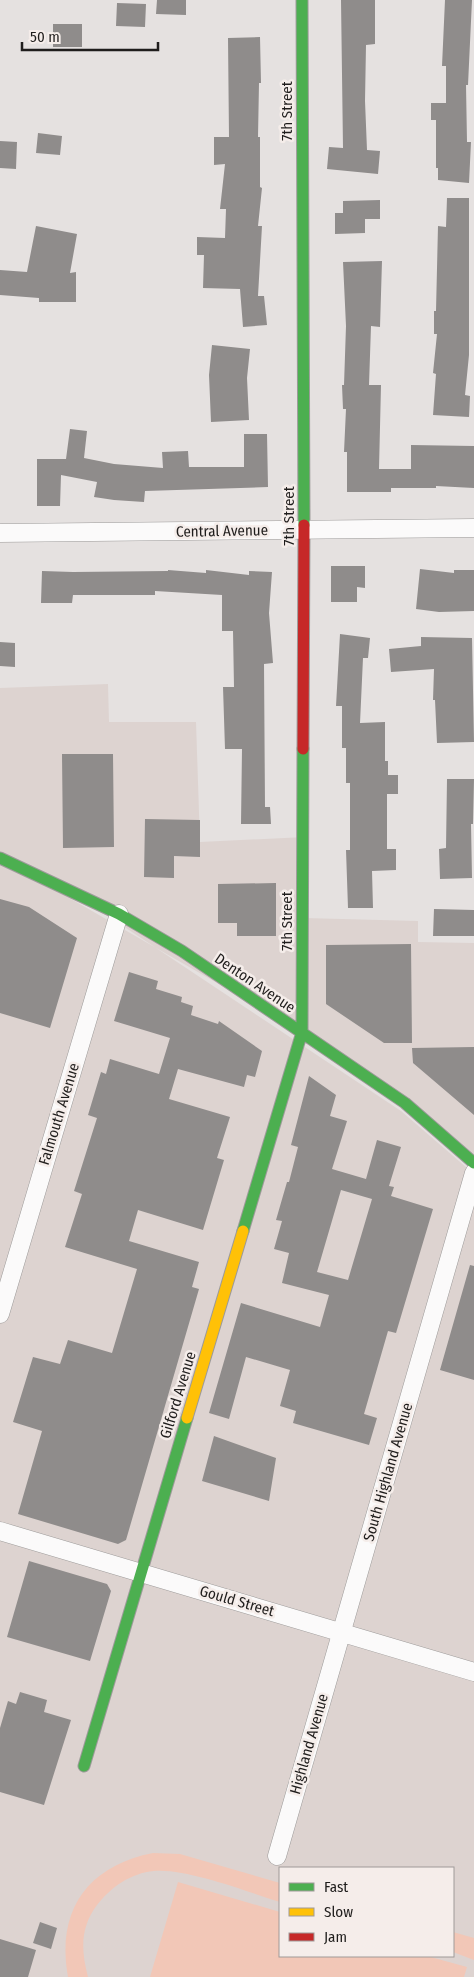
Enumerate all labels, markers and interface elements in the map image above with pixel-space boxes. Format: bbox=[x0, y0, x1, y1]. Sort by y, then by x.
scale bar bbox=[22, 20, 159, 52]
text: 50 m bbox=[30, 28, 60, 46]
street label: 7th Street bbox=[278, 81, 296, 141]
street label: 7th Street bbox=[280, 486, 298, 546]
street label: Central Avenue bbox=[176, 521, 268, 541]
street label: 7th Street bbox=[278, 891, 296, 951]
street label: Denton Avenue bbox=[211, 950, 299, 1016]
street label: Falmouth Avenue bbox=[35, 1061, 83, 1167]
street label: Gilford Avenue bbox=[156, 1349, 200, 1441]
street label: South Highland Avenue bbox=[360, 1401, 416, 1543]
street label: Gould Street bbox=[198, 1582, 276, 1620]
street label: Highland Avenue bbox=[286, 1692, 332, 1796]
legend bbox=[279, 1867, 454, 1957]
text: Fast bbox=[324, 1878, 348, 1896]
text: Slow bbox=[324, 1903, 353, 1921]
text: Jam bbox=[324, 1928, 347, 1946]

